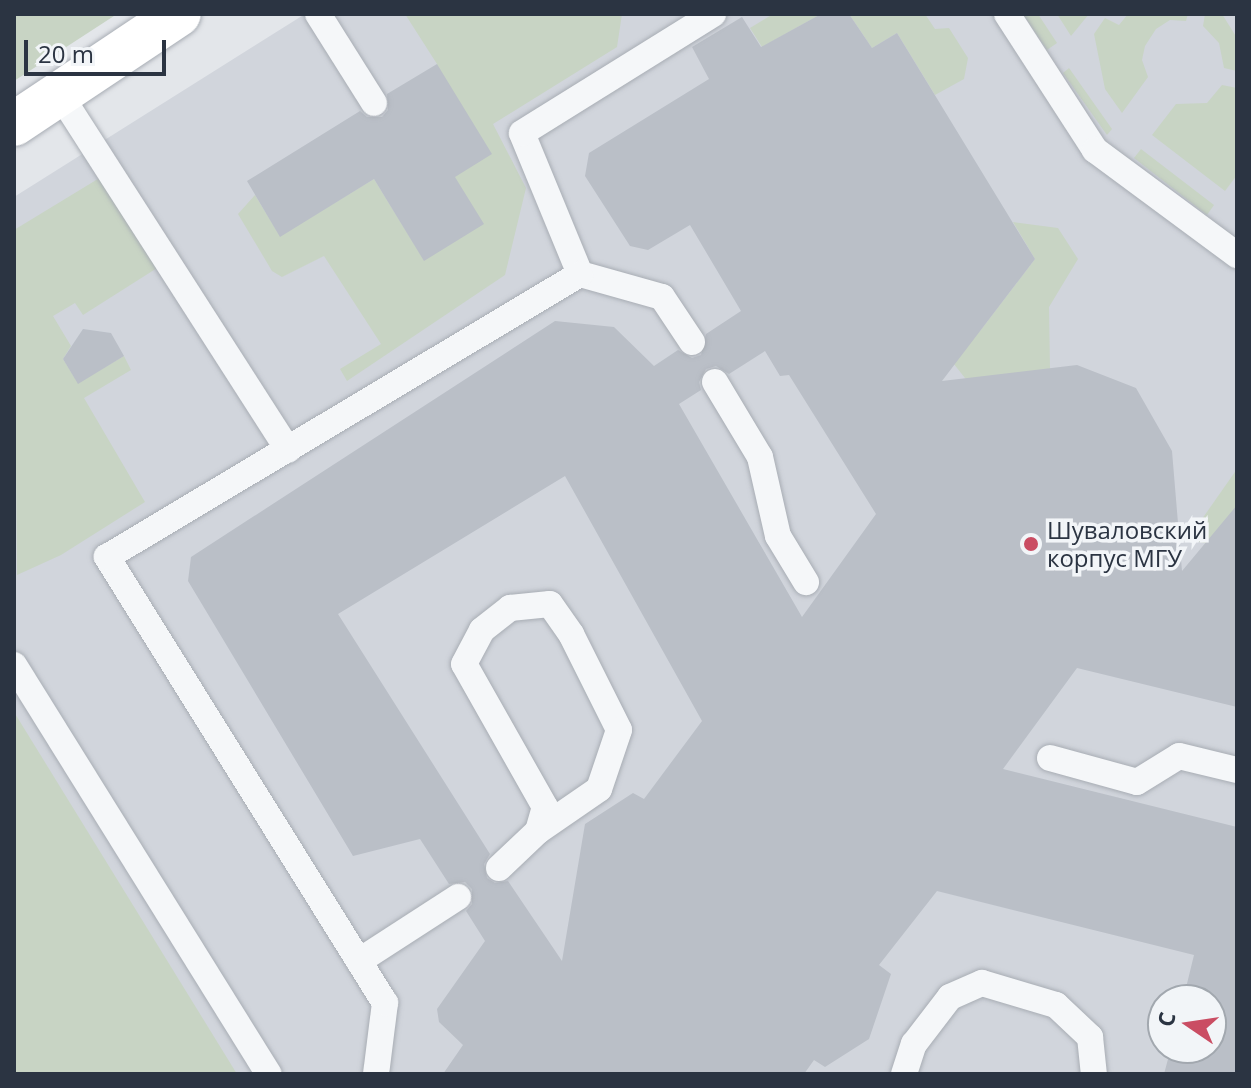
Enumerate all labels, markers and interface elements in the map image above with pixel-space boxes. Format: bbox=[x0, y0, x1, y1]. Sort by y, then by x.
scale bar bbox=[28, 24, 170, 74]
text: 20 m bbox=[38, 37, 94, 70]
place label: Шуваловский корпус МГУ bbox=[1047, 516, 1207, 572]
marker: Шуваловский корпус МГУ bbox=[1022, 535, 1040, 553]
north arrow bbox=[1147, 984, 1227, 1064]
text: С bbox=[1149, 1009, 1182, 1029]

